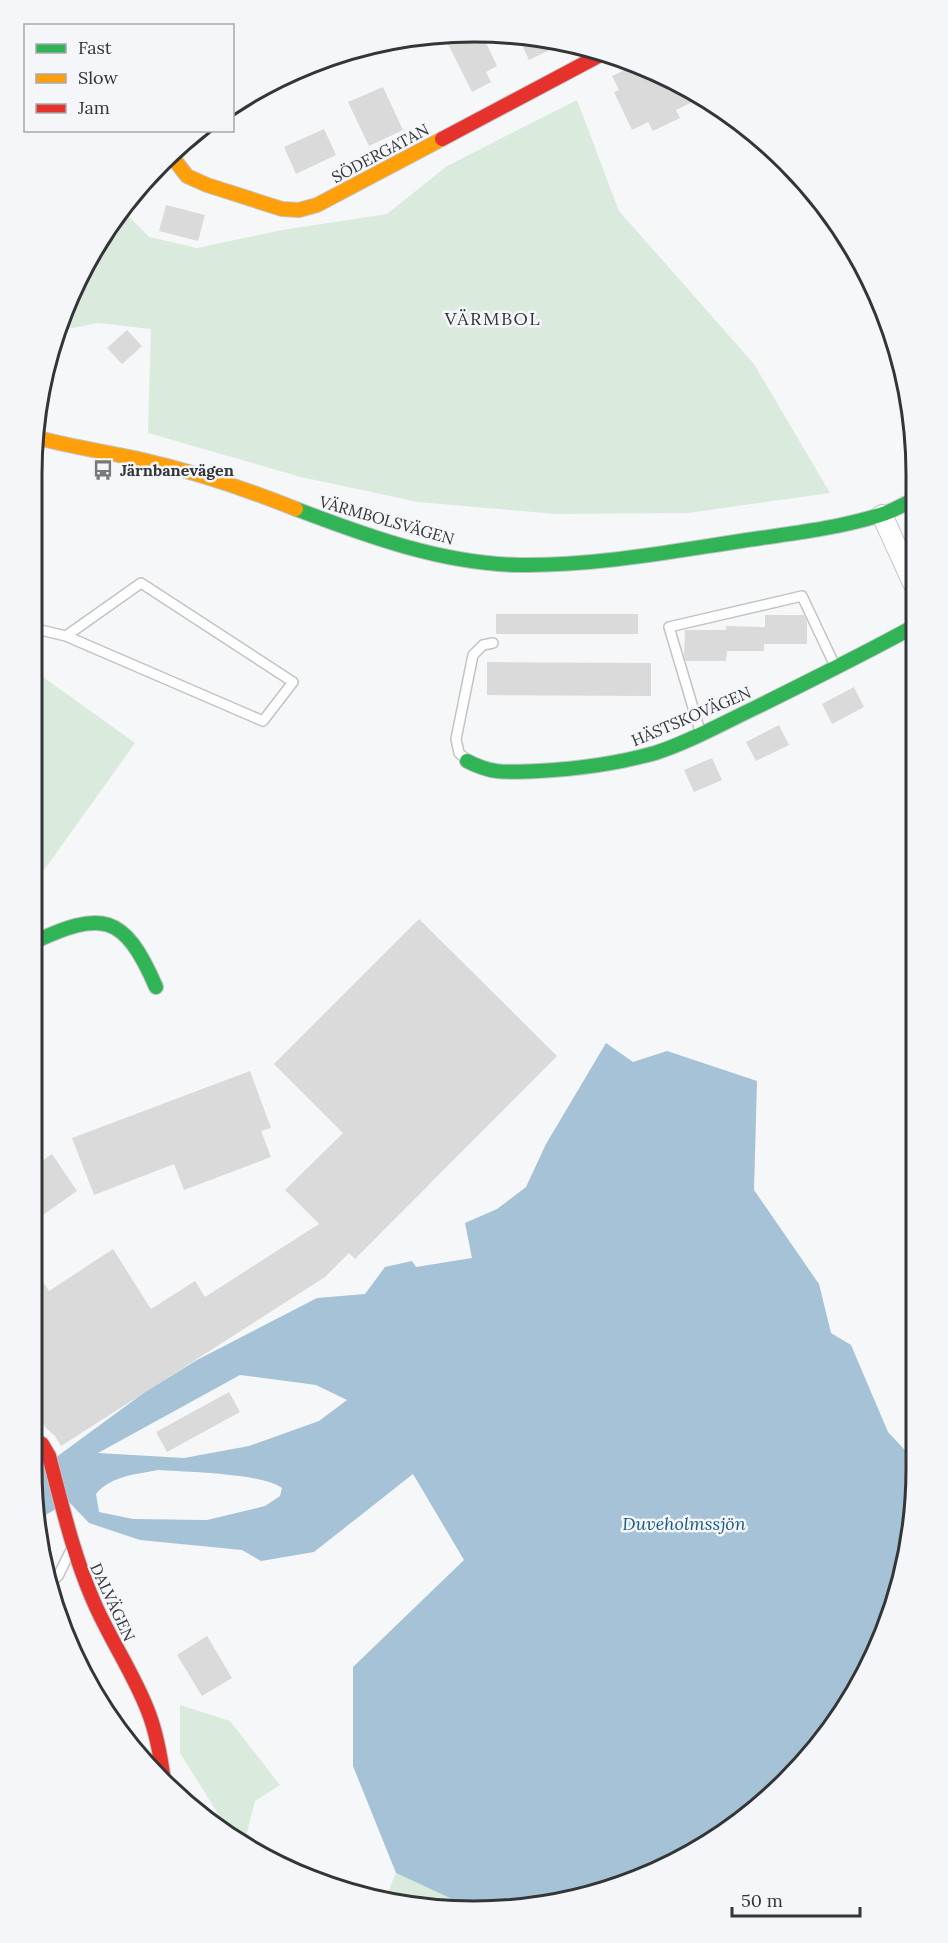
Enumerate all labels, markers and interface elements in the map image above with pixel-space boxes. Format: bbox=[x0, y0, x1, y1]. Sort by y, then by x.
legend bbox=[24, 24, 234, 132]
text: Fast bbox=[78, 36, 112, 59]
text: Slow bbox=[78, 66, 118, 89]
text: Jam bbox=[77, 96, 110, 119]
street label: SÖDERGATAN bbox=[328, 119, 432, 187]
district label: VÄRMBOL bbox=[444, 307, 541, 330]
bus stop icon: Järnbanevägen bbox=[91, 458, 115, 482]
place label: Järnbanevägen bbox=[120, 460, 234, 480]
street label: VÄRMBOLSVÄGEN bbox=[316, 491, 457, 549]
street label: HÄSTSKOVÄGEN bbox=[628, 682, 754, 750]
water label: Duveholmssjön bbox=[622, 1512, 746, 1535]
street label: DALVÄGEN bbox=[86, 1560, 140, 1644]
scale bar bbox=[732, 1880, 860, 1918]
text: 50 m bbox=[741, 1889, 783, 1912]

